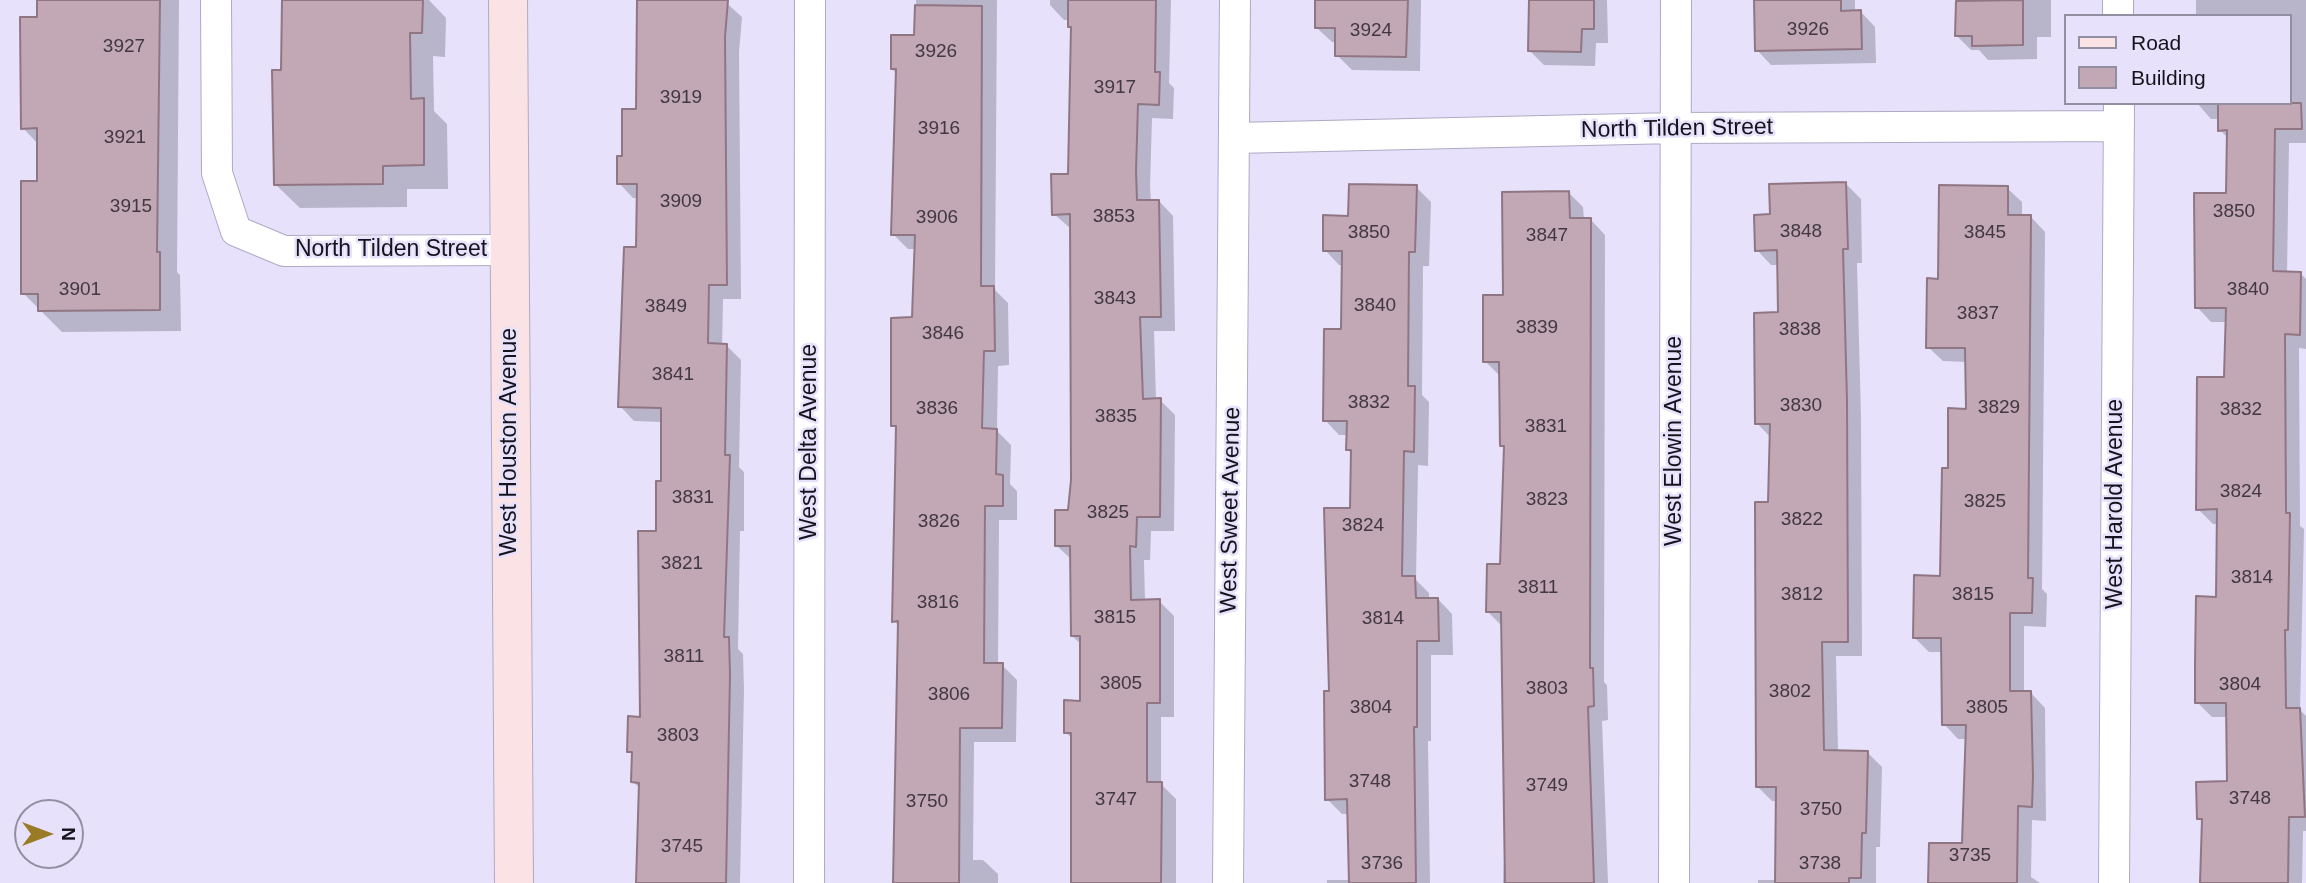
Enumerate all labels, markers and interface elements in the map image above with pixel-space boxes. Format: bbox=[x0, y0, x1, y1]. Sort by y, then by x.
legend bbox=[2064, 14, 2292, 105]
house number: 3926 bbox=[1787, 19, 1829, 41]
house number: 3924 bbox=[1350, 20, 1392, 42]
text: Road bbox=[2131, 31, 2181, 54]
house number: 3927 bbox=[103, 36, 145, 58]
house number: 3926 bbox=[915, 41, 957, 63]
text: Building bbox=[2131, 66, 2206, 89]
house number: 3917 bbox=[1094, 77, 1136, 99]
house number: 3919 bbox=[660, 87, 702, 109]
street label: North Tilden Street bbox=[1581, 114, 1773, 144]
house number: 3916 bbox=[918, 118, 960, 140]
house number: 3921 bbox=[104, 127, 146, 149]
house number: 3909 bbox=[660, 191, 702, 213]
house number: 3915 bbox=[110, 196, 152, 218]
house number: 3850 bbox=[2213, 201, 2255, 223]
house number: 3853 bbox=[1093, 206, 1135, 228]
house number: 3906 bbox=[916, 207, 958, 229]
house number: 3848 bbox=[1780, 221, 1822, 243]
house number: 3850 bbox=[1348, 222, 1390, 244]
house number: 3845 bbox=[1964, 222, 2006, 244]
house number: 3847 bbox=[1526, 225, 1568, 247]
street label: North Tilden Street bbox=[295, 236, 487, 264]
house number: 3901 bbox=[59, 279, 101, 301]
house number: 3840 bbox=[2227, 279, 2269, 301]
house number: 3843 bbox=[1094, 288, 1136, 310]
house number: 3840 bbox=[1354, 295, 1396, 317]
house number: 3849 bbox=[645, 296, 687, 318]
house number: 3837 bbox=[1957, 303, 1999, 325]
house number: 3839 bbox=[1516, 317, 1558, 339]
house number: 3838 bbox=[1779, 319, 1821, 341]
house number: 3846 bbox=[922, 323, 964, 345]
street label: West Houston Avenue bbox=[496, 328, 524, 556]
street label: West Elowin Avenue bbox=[1661, 336, 1689, 546]
street label: West Delta Avenue bbox=[796, 344, 824, 540]
house number: 3841 bbox=[652, 364, 694, 386]
house number: 3832 bbox=[1348, 392, 1390, 414]
house number: 3830 bbox=[1780, 395, 1822, 417]
house number: 3829 bbox=[1978, 397, 2020, 419]
house number: 3836 bbox=[916, 398, 958, 420]
street label: West Harold Avenue bbox=[2102, 399, 2130, 609]
house number: 3832 bbox=[2220, 399, 2262, 421]
house number: 3835 bbox=[1095, 406, 1137, 428]
street label: West Sweet Avenue bbox=[1215, 407, 1247, 613]
house number: 3831 bbox=[1525, 416, 1567, 438]
house number: 3824 bbox=[2220, 481, 2262, 503]
house number: 3831 bbox=[672, 487, 714, 509]
house number: 3823 bbox=[1526, 489, 1568, 511]
house number: 3825 bbox=[1964, 491, 2006, 513]
house number: 3825 bbox=[1087, 502, 1129, 524]
house number: 3822 bbox=[1781, 509, 1823, 531]
house number: 3826 bbox=[918, 511, 960, 533]
house number: 3824 bbox=[1342, 515, 1384, 537]
house number: 3821 bbox=[661, 553, 703, 575]
house number: 3814 bbox=[2231, 567, 2273, 589]
house number: 3811 bbox=[1518, 577, 1558, 599]
house number: 3812 bbox=[1781, 584, 1823, 606]
house number: 3815 bbox=[1952, 584, 1994, 606]
house number: 3816 bbox=[917, 592, 959, 614]
house number: 3815 bbox=[1094, 607, 1136, 629]
house number: 3814 bbox=[1362, 608, 1404, 630]
house number: 3811 bbox=[664, 646, 704, 668]
house number: 3805 bbox=[1100, 673, 1142, 695]
house number: 3804 bbox=[2219, 674, 2261, 696]
house number: 3803 bbox=[1526, 678, 1568, 700]
house number: 3802 bbox=[1769, 681, 1811, 703]
house number: 3806 bbox=[928, 684, 970, 706]
house number: 3804 bbox=[1350, 697, 1392, 719]
house number: 3805 bbox=[1966, 697, 2008, 719]
house number: 3803 bbox=[657, 725, 699, 747]
house number: 3748 bbox=[1349, 771, 1391, 793]
house number: 3749 bbox=[1526, 775, 1568, 797]
house number: 3748 bbox=[2229, 788, 2271, 810]
house number: 3747 bbox=[1095, 789, 1137, 811]
house number: 3750 bbox=[906, 791, 948, 813]
north arrow bbox=[14, 799, 84, 869]
house number: 3750 bbox=[1800, 799, 1842, 821]
text: N bbox=[58, 827, 79, 841]
house number: 3745 bbox=[661, 836, 703, 858]
house number: 3735 bbox=[1949, 845, 1991, 867]
house number: 3736 bbox=[1361, 853, 1403, 875]
house number: 3738 bbox=[1799, 853, 1841, 875]

